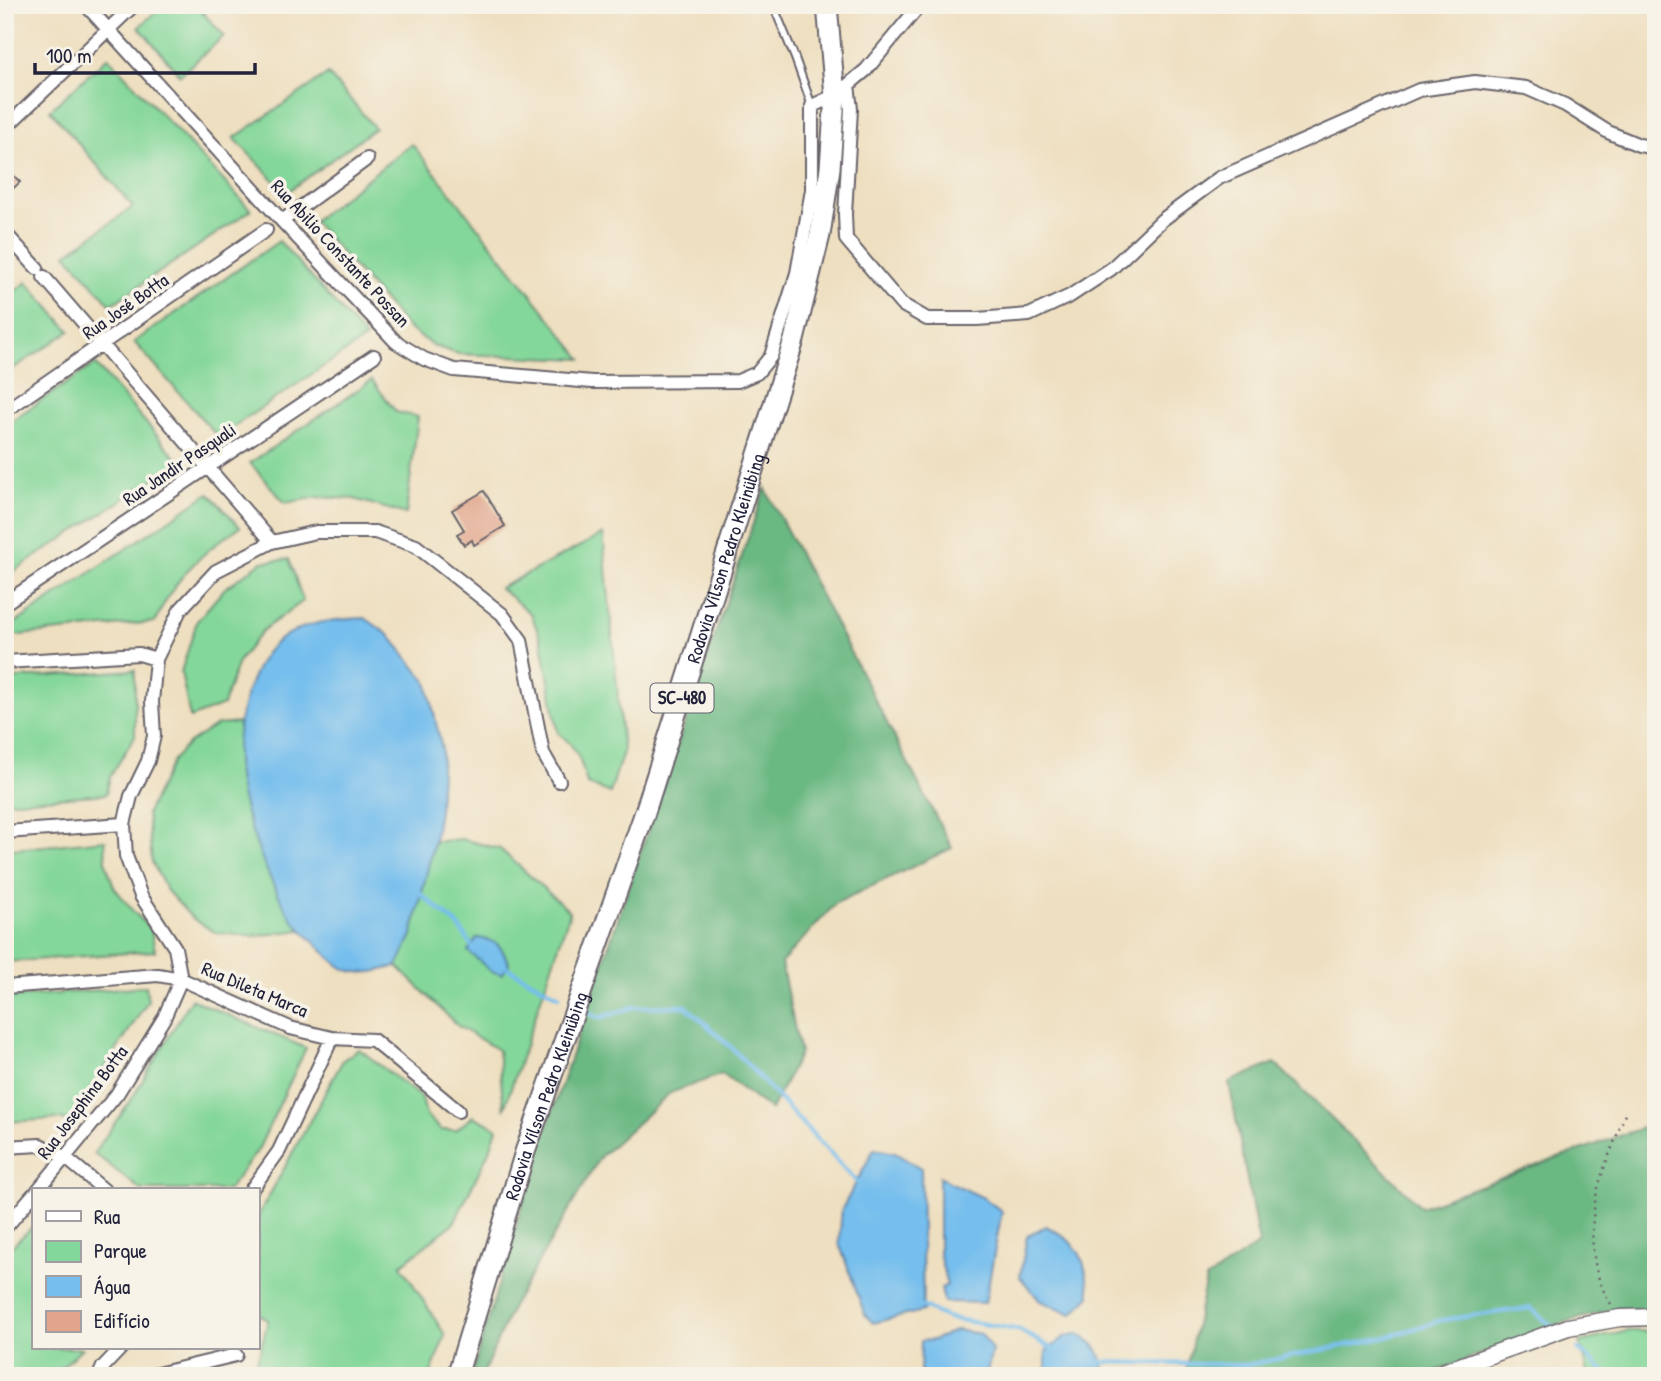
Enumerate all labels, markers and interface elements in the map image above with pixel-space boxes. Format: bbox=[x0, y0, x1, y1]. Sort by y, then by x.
scale bar bbox=[35, 32, 256, 76]
text: 100 m bbox=[46, 41, 92, 70]
street label: Rua Abilio Constante Possan bbox=[266, 173, 416, 333]
street label: Rua José Botta bbox=[77, 266, 174, 345]
street label: Rua Jandir Pasquali bbox=[117, 416, 241, 512]
street label: Rodovia Vilson Pedro Kleinübing bbox=[680, 450, 771, 666]
road number: SC-480 bbox=[650, 684, 714, 712]
street label: Rua Dileta Marca bbox=[198, 955, 313, 1023]
street label: Rodovia Vilson Pedro Kleinübing bbox=[498, 988, 594, 1203]
street label: Rua Josephina Botta bbox=[31, 1039, 134, 1164]
legend bbox=[32, 1188, 259, 1350]
text: Rua bbox=[94, 1202, 120, 1231]
text: Parque bbox=[94, 1236, 147, 1265]
text: Água bbox=[94, 1272, 130, 1301]
text: Edifício bbox=[94, 1306, 150, 1335]

